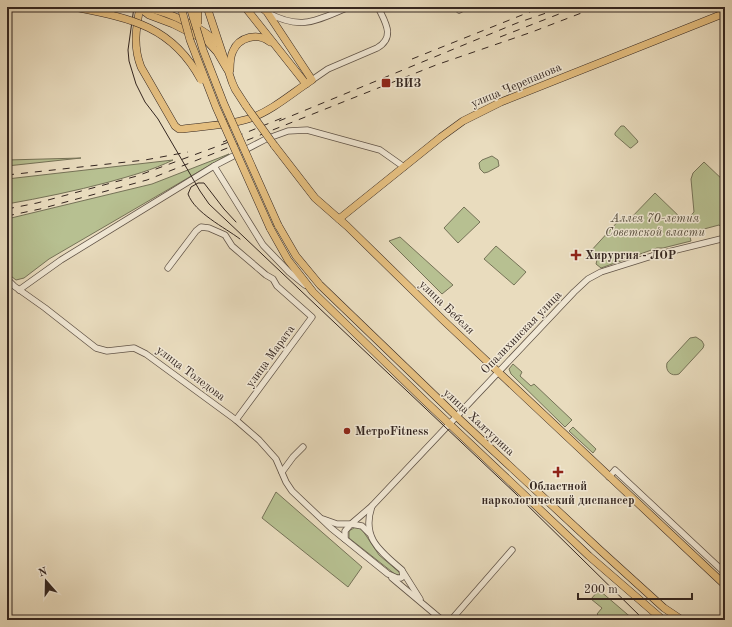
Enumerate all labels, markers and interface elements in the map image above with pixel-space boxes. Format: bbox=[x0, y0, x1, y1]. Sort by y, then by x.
street label: улица Черепанова bbox=[469, 61, 563, 110]
marker: ВИЗ bbox=[380, 77, 392, 89]
place label: ВИЗ bbox=[395, 78, 421, 90]
park label: Аллея 70-летия Советской власти bbox=[605, 213, 705, 239]
marker: Хирургия - ЛОР bbox=[570, 249, 582, 261]
place label: Хирургия - ЛОР bbox=[585, 250, 676, 262]
street label: улица Бебеля bbox=[416, 278, 476, 337]
street label: Опалихинская улица bbox=[479, 289, 564, 376]
street label: улица Марата bbox=[244, 323, 297, 390]
street label: улица Толедова bbox=[154, 344, 227, 404]
street label: улица Халтурина bbox=[440, 387, 516, 459]
marker: МетроFitness bbox=[342, 426, 352, 436]
place label: МетроFitness bbox=[355, 426, 428, 438]
marker: Областной наркологический диспансер bbox=[552, 466, 564, 478]
place label: Областной наркологический диспансер bbox=[481, 481, 635, 507]
north arrow bbox=[26, 561, 66, 601]
text: N bbox=[37, 566, 49, 580]
scale bar bbox=[578, 575, 692, 601]
text: 200 m bbox=[584, 584, 618, 596]

